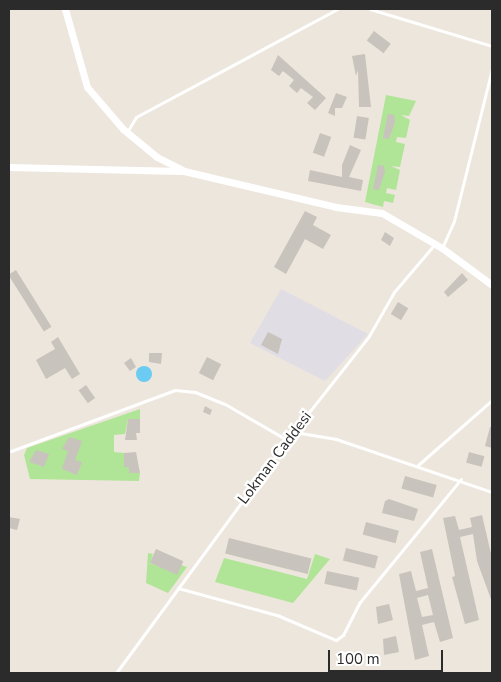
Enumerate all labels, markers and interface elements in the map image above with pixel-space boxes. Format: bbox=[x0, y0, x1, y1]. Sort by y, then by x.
street label: Lokman Caddesi bbox=[234, 408, 316, 508]
scale bar bbox=[331, 640, 446, 672]
text: 100 m bbox=[336, 649, 380, 669]

